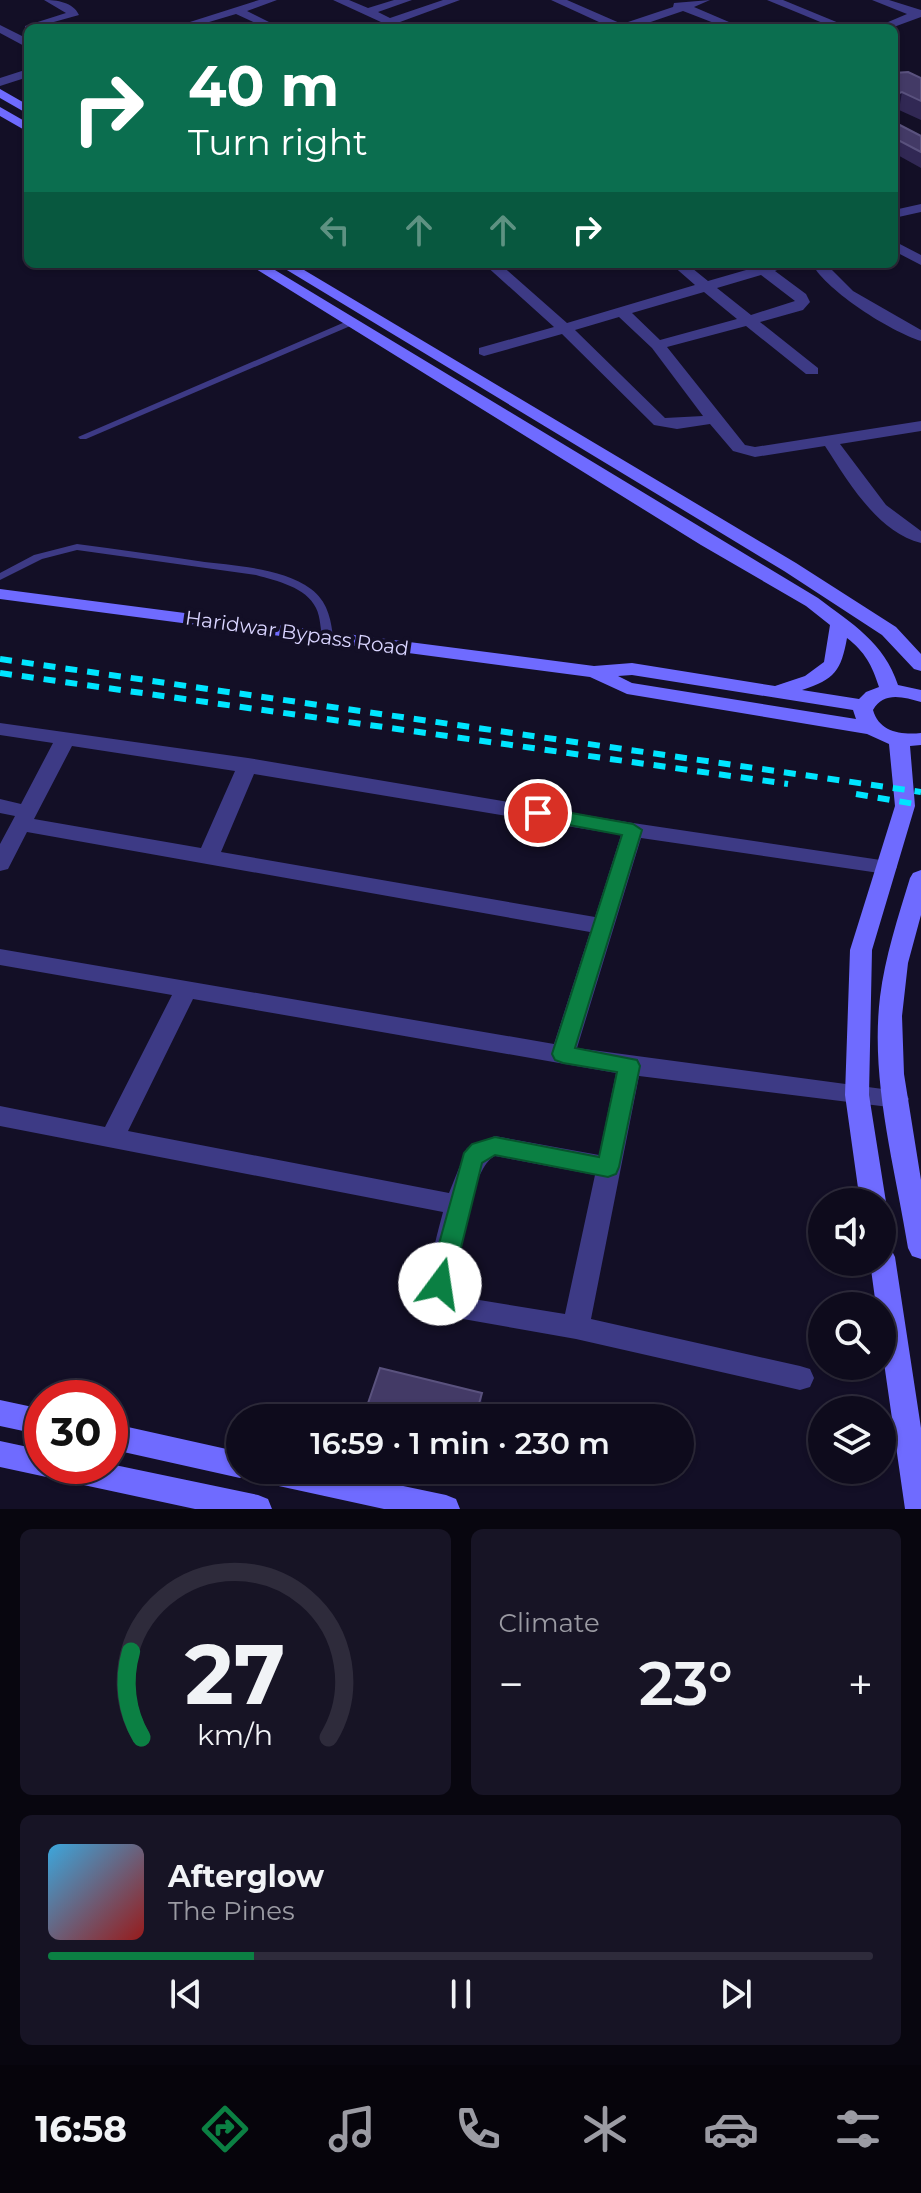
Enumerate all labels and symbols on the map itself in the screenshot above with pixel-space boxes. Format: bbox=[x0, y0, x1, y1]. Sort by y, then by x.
street label: Haridwar Bypass Road bbox=[184, 605, 410, 661]
pin bbox=[504, 779, 572, 847]
position arrow bbox=[398, 1242, 482, 1326]
speed limit sign: 30 bbox=[24, 1380, 128, 1484]

